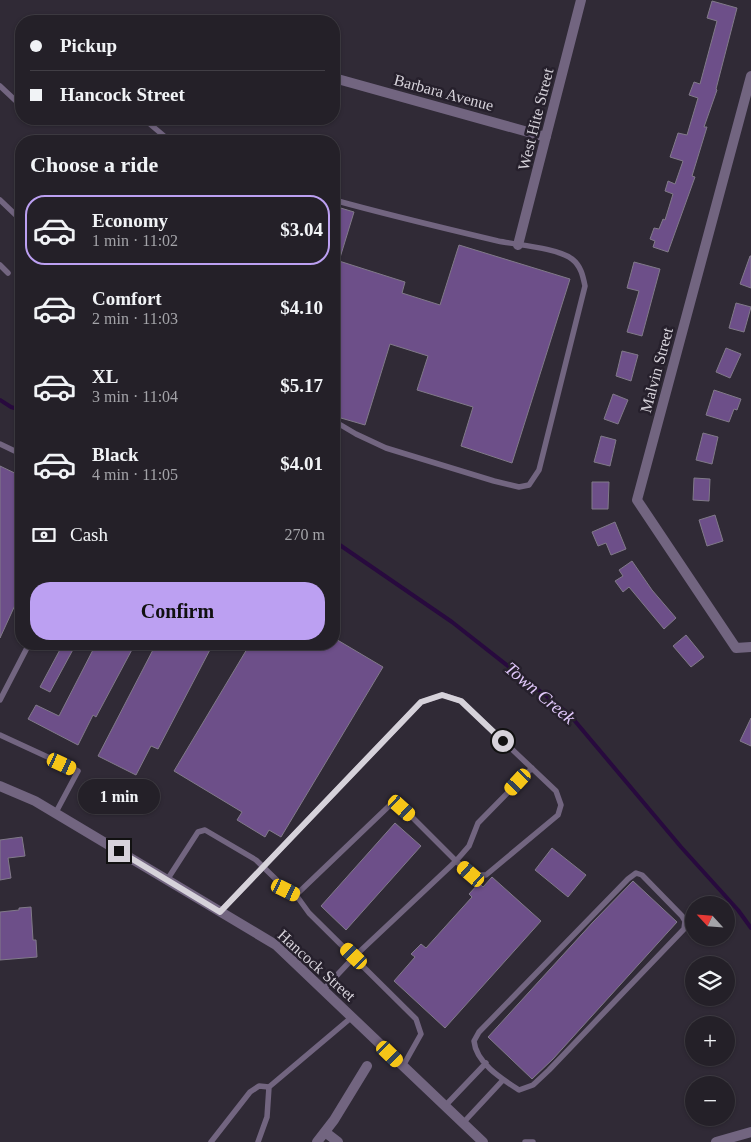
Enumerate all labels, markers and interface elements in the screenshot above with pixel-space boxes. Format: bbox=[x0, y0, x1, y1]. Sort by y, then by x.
text: Pickup bbox=[60, 35, 117, 56]
street label: West Hite Street bbox=[515, 66, 557, 172]
street label: Barbara Avenue bbox=[392, 71, 495, 114]
text: Hancock Street bbox=[60, 84, 185, 105]
text: Choose a ride bbox=[30, 152, 158, 177]
icon: car bbox=[32, 208, 77, 253]
text: Economy bbox=[92, 210, 168, 231]
text: $3.04 bbox=[280, 219, 323, 240]
text: 1 min · 11:02 bbox=[92, 232, 178, 249]
icon: car bbox=[32, 286, 77, 331]
text: Comfort bbox=[92, 288, 162, 309]
text: $4.10 bbox=[280, 297, 323, 318]
text: 2 min · 11:03 bbox=[92, 310, 178, 327]
street label: Malvin Street bbox=[637, 325, 676, 415]
icon: car bbox=[32, 364, 77, 409]
text: XL bbox=[92, 366, 118, 387]
text: $5.17 bbox=[280, 375, 323, 396]
text: 3 min · 11:04 bbox=[92, 388, 178, 405]
icon: car bbox=[32, 442, 77, 487]
text: Black bbox=[92, 444, 138, 465]
text: $4.01 bbox=[280, 453, 323, 474]
text: 4 min · 11:05 bbox=[92, 466, 178, 483]
icon: cash bbox=[30, 521, 58, 549]
text: Cash bbox=[70, 524, 108, 545]
text: 270 m bbox=[285, 526, 325, 543]
button: Confirm bbox=[30, 582, 325, 640]
water label: Town Creek bbox=[501, 658, 580, 729]
route start bbox=[492, 730, 514, 752]
car bbox=[45, 751, 78, 777]
car bbox=[502, 766, 533, 798]
callout: 1 min bbox=[78, 778, 160, 814]
text: 1 min bbox=[100, 788, 138, 805]
car bbox=[385, 792, 418, 824]
route end bbox=[108, 840, 130, 862]
car bbox=[454, 858, 487, 890]
car bbox=[269, 877, 302, 903]
north arrow bbox=[685, 896, 735, 946]
map controls bbox=[685, 896, 735, 1126]
street label: Hancock Street bbox=[274, 926, 359, 1005]
car bbox=[337, 940, 370, 972]
button: layers bbox=[685, 956, 735, 1006]
button: + bbox=[685, 1016, 735, 1066]
car bbox=[373, 1038, 406, 1070]
button: − bbox=[685, 1076, 735, 1126]

